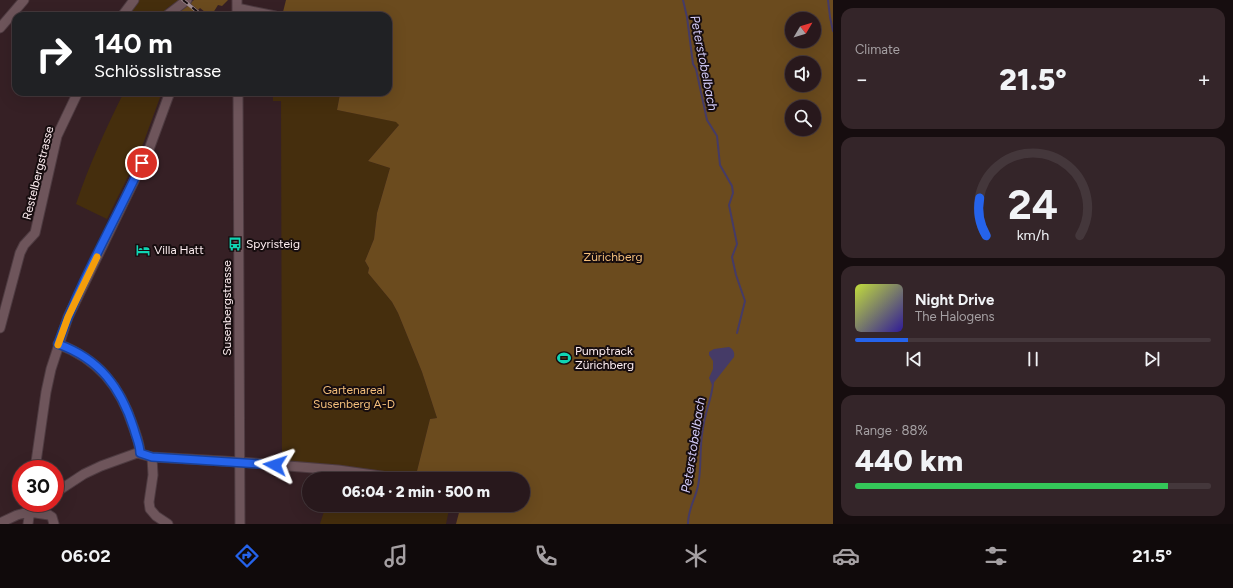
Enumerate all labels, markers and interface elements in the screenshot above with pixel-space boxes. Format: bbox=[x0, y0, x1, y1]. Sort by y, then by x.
north arrow bbox=[785, 12, 821, 48]
map controls bbox=[785, 12, 821, 136]
water label: Peterstobelbach bbox=[687, 14, 721, 112]
text: 140 m bbox=[94, 26, 173, 60]
icon: right bbox=[28, 28, 80, 80]
text: Climate bbox=[855, 42, 900, 57]
button: sound bbox=[785, 56, 821, 92]
text: Schlösslistrasse bbox=[94, 60, 221, 82]
text: 21.5° bbox=[999, 61, 1067, 98]
text: − bbox=[855, 66, 869, 93]
text: + bbox=[1197, 66, 1211, 93]
button: search bbox=[785, 100, 821, 136]
street label: Restelbergstrasse bbox=[20, 124, 57, 221]
pin bbox=[125, 146, 159, 180]
icon: arrive bbox=[131, 152, 153, 174]
text: 24 bbox=[1008, 178, 1058, 228]
text: km/h bbox=[1017, 225, 1049, 243]
bus stop icon: Spyristeig bbox=[227, 236, 243, 252]
place label: Spyristeig bbox=[246, 237, 300, 251]
hotel icon: Villa Hatt bbox=[135, 242, 151, 258]
place label: Villa Hatt bbox=[154, 243, 204, 257]
park label: Zürichberg bbox=[583, 250, 643, 264]
street label: Susenbergstrasse bbox=[220, 260, 234, 356]
text: Night Drive bbox=[915, 291, 994, 309]
text: The Halogens bbox=[915, 309, 995, 324]
place label: Pumptrack Zürichberg bbox=[575, 344, 634, 372]
icon: previous bbox=[903, 348, 925, 370]
icon: pause bbox=[1022, 348, 1044, 370]
icon: next bbox=[1141, 348, 1163, 370]
sports icon: Pumptrack Zürichberg bbox=[556, 350, 572, 366]
park label: Gartenareal Susenberg A-D bbox=[313, 383, 395, 411]
water label: Peterstobelbach bbox=[678, 396, 708, 494]
text: Range · 88% bbox=[855, 423, 928, 438]
text: 440 km bbox=[855, 442, 963, 479]
position arrow bbox=[254, 444, 296, 486]
speed limit sign: 30 bbox=[12, 460, 64, 512]
text: 06:04 · 2 min · 500 m bbox=[342, 483, 490, 501]
icon: directions bbox=[233, 542, 261, 570]
icon: music bbox=[382, 542, 410, 570]
icon: phone bbox=[532, 542, 560, 570]
icon: climate bbox=[682, 542, 710, 570]
icon: car bbox=[832, 542, 860, 570]
icon: filters bbox=[982, 542, 1010, 570]
text: 06:02 bbox=[61, 545, 111, 567]
text: 21.5° bbox=[1132, 545, 1172, 567]

